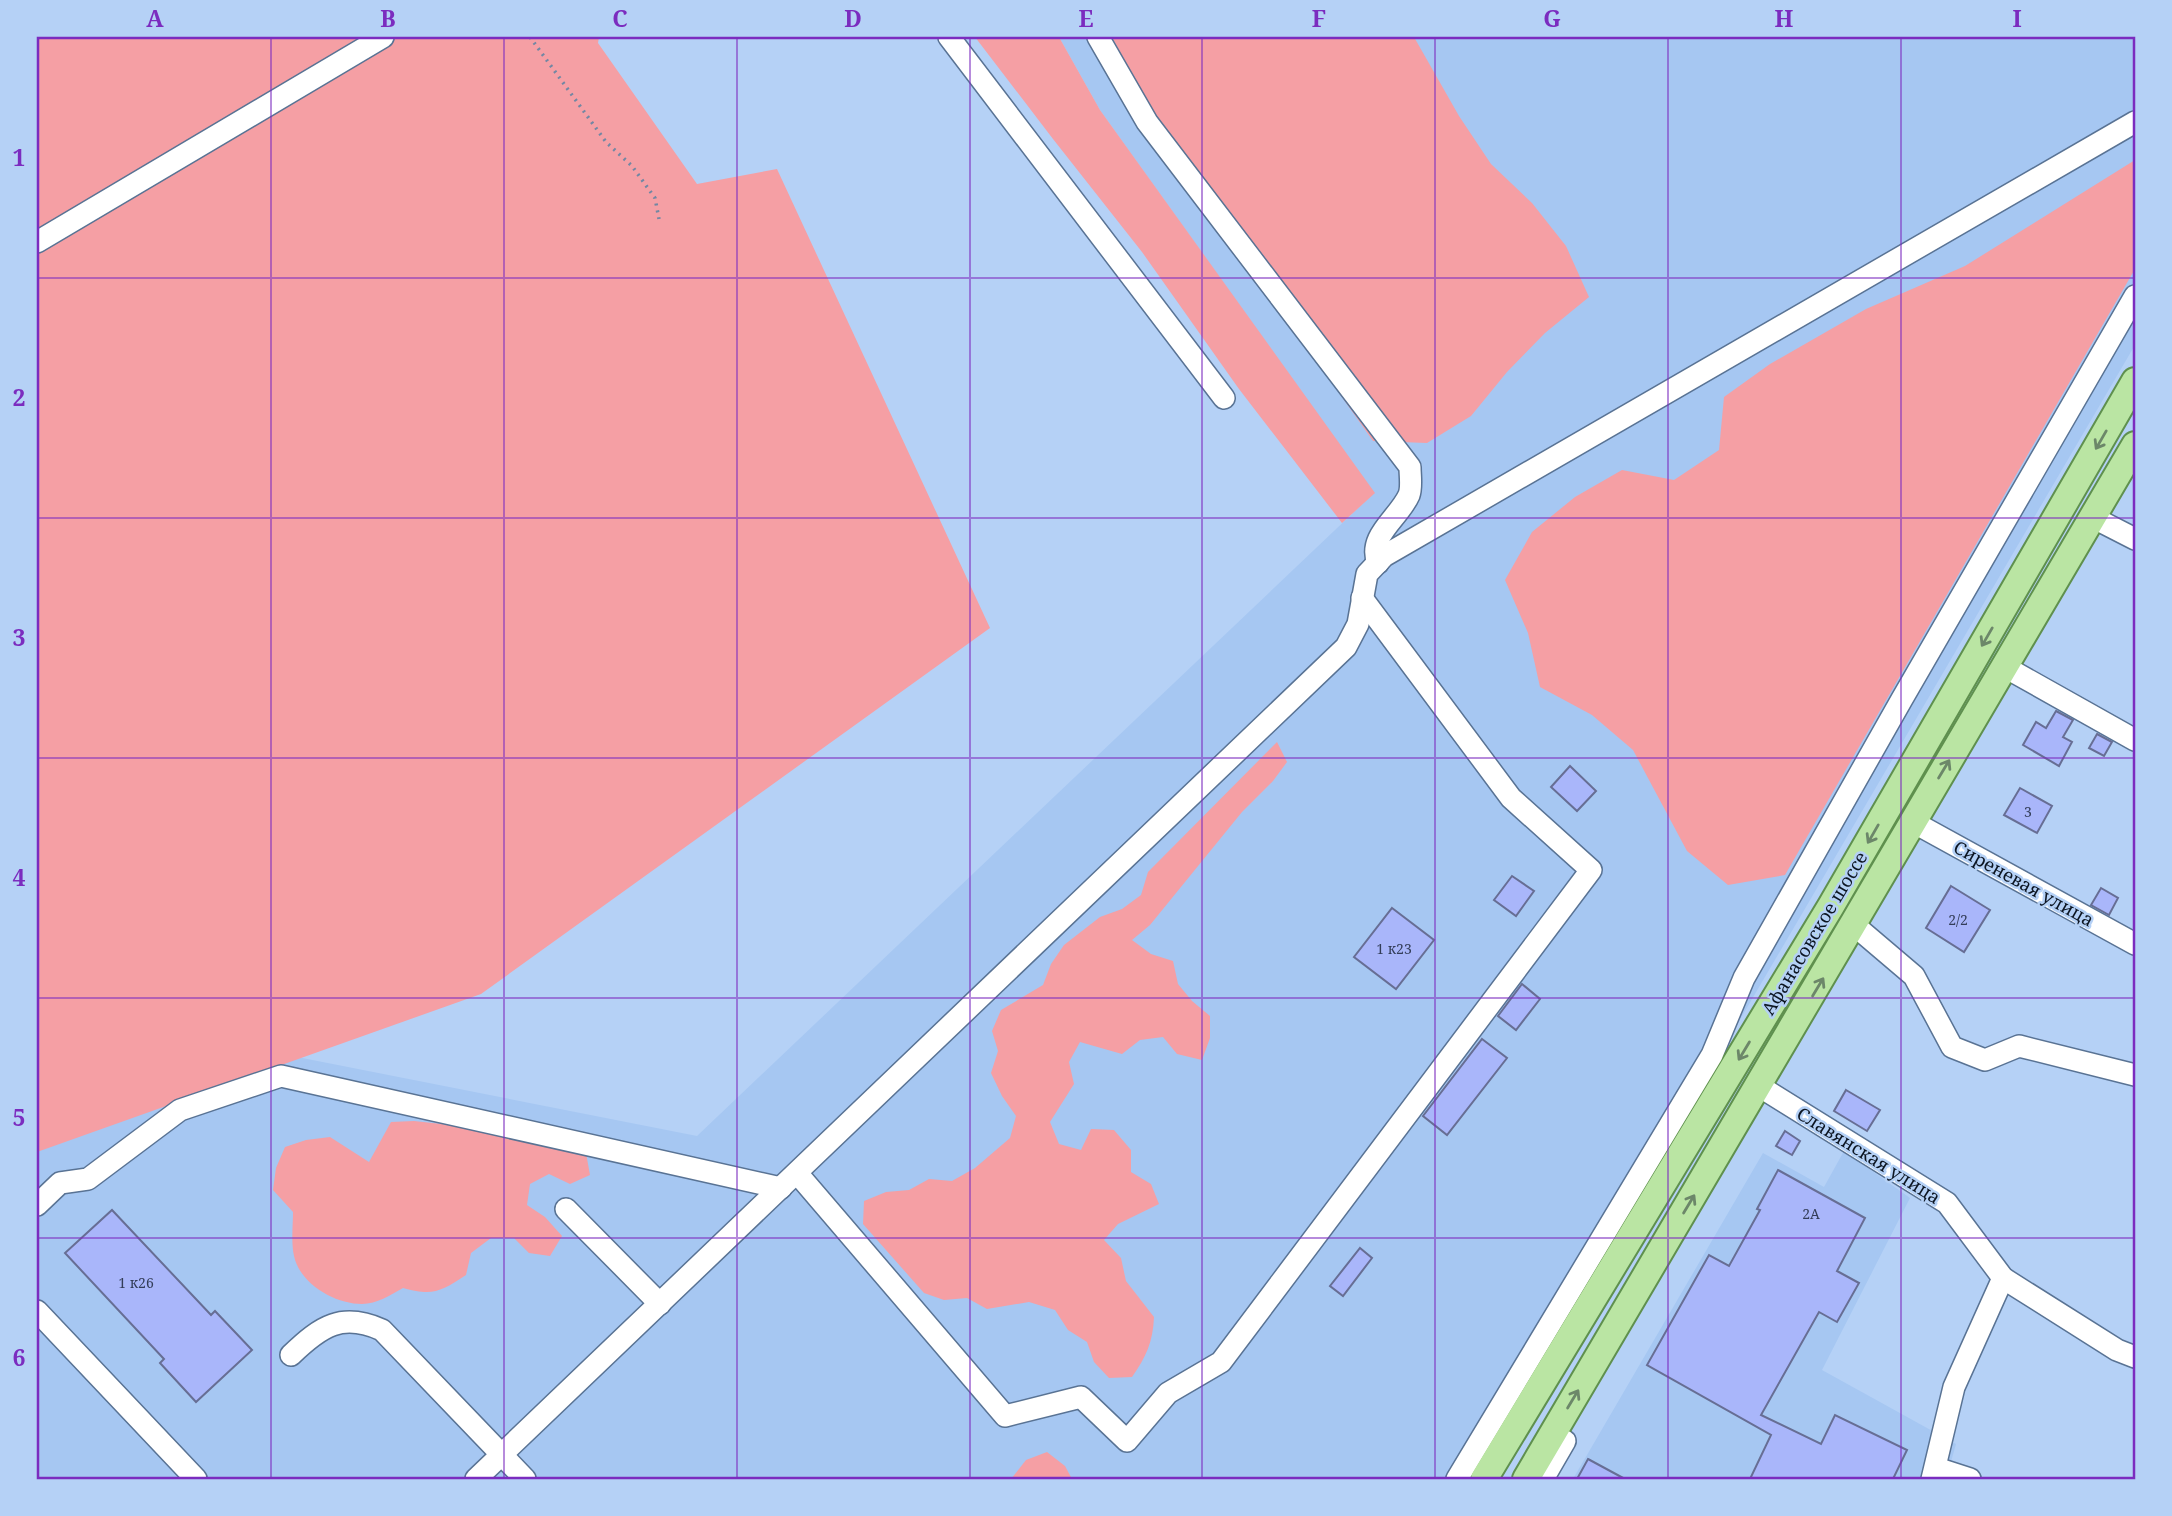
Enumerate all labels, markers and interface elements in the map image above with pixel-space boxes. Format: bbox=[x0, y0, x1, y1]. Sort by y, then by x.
text: A bbox=[146, 2, 164, 34]
text: B bbox=[380, 2, 396, 34]
text: C bbox=[612, 2, 628, 34]
text: D bbox=[844, 2, 862, 34]
text: E bbox=[1078, 2, 1094, 34]
text: F bbox=[1312, 2, 1326, 34]
text: G bbox=[1543, 2, 1561, 34]
text: H bbox=[1775, 2, 1794, 34]
text: I bbox=[2012, 2, 2022, 34]
text: 1 bbox=[13, 141, 26, 173]
text: 2 bbox=[13, 381, 26, 413]
one-way arrow bbox=[2094, 430, 2108, 450]
text: 3 bbox=[13, 621, 26, 653]
one-way arrow bbox=[1980, 627, 1994, 647]
one-way arrow bbox=[1938, 759, 1952, 779]
house number: 3 bbox=[2024, 802, 2032, 821]
one-way arrow bbox=[1866, 824, 1880, 844]
street label: Сиреневая улица bbox=[1950, 835, 2098, 931]
street label: Афанасовское шоссе bbox=[1756, 847, 1872, 1019]
text: 4 bbox=[13, 861, 26, 893]
house number: 2/2 bbox=[1948, 910, 1968, 929]
house number: 1 к23 bbox=[1376, 939, 1412, 958]
one-way arrow bbox=[1811, 977, 1825, 997]
one-way arrow bbox=[1737, 1040, 1751, 1060]
text: 5 bbox=[13, 1101, 26, 1133]
street label: Славянская улица bbox=[1793, 1101, 1945, 1209]
one-way arrow bbox=[1683, 1194, 1697, 1214]
house number: 2А bbox=[1802, 1204, 1820, 1223]
house number: 1 к26 bbox=[118, 1273, 154, 1292]
text: 6 bbox=[13, 1341, 26, 1373]
one-way arrow bbox=[1567, 1390, 1581, 1410]

